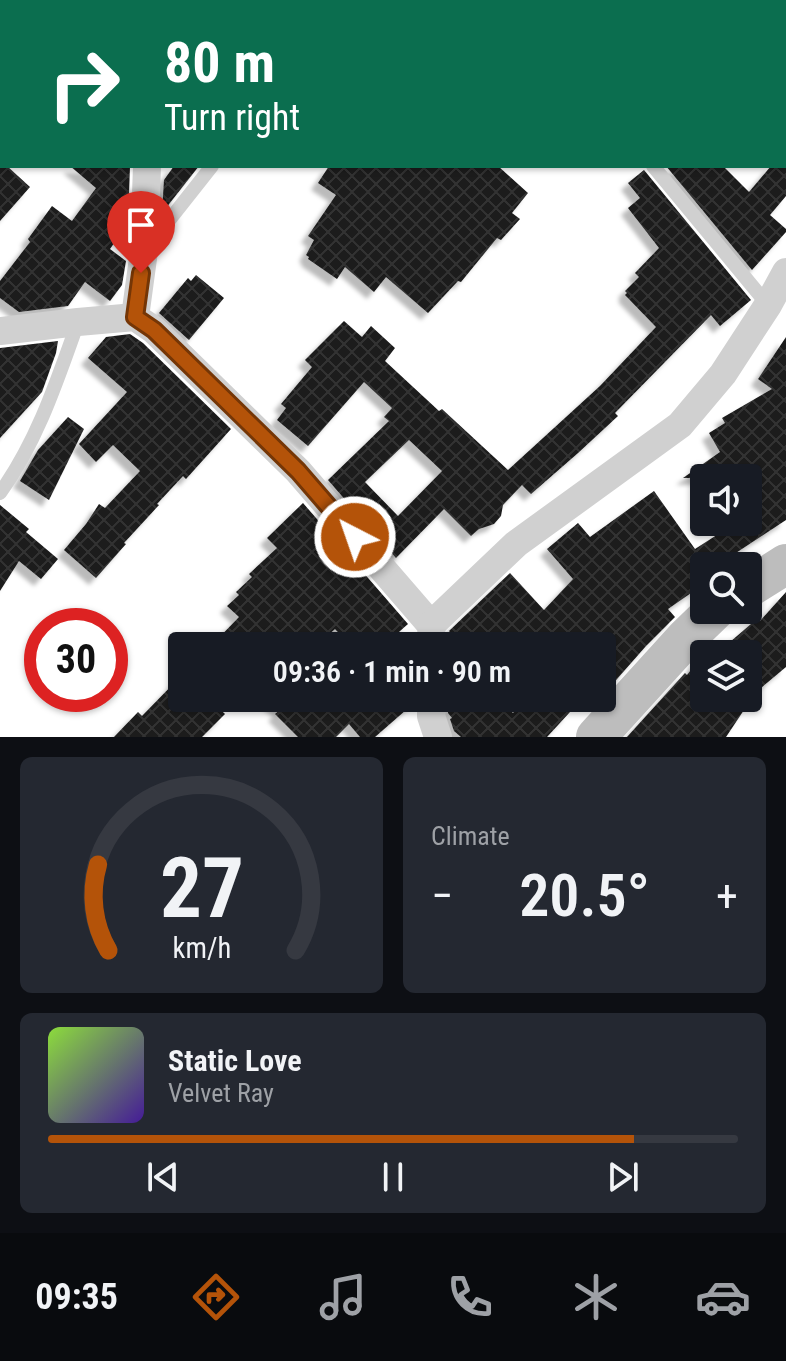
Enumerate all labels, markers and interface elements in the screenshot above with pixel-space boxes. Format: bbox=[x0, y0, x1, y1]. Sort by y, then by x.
text: 80 m bbox=[164, 30, 275, 96]
icon: right bbox=[32, 32, 136, 136]
text: Turn right bbox=[164, 97, 300, 139]
pin bbox=[107, 191, 175, 273]
icon: arrive bbox=[119, 203, 163, 247]
map controls bbox=[690, 464, 762, 712]
button: sound bbox=[690, 464, 762, 536]
position arrow bbox=[313, 495, 397, 579]
button: search bbox=[690, 552, 762, 624]
speed limit sign: 30 bbox=[24, 608, 128, 712]
button: layers bbox=[690, 640, 762, 712]
text: 09:36 · 1 min · 90 m bbox=[273, 654, 511, 689]
text: Climate bbox=[431, 821, 510, 851]
text: 27 bbox=[159, 840, 244, 937]
text: 20.5° bbox=[519, 860, 650, 931]
text: − bbox=[431, 870, 453, 922]
text: + bbox=[716, 870, 738, 922]
text: km/h bbox=[172, 931, 231, 965]
text: Static Love bbox=[168, 1043, 302, 1078]
text: Velvet Ray bbox=[168, 1078, 274, 1108]
icon: previous bbox=[141, 1155, 185, 1199]
icon: pause bbox=[371, 1155, 415, 1199]
icon: next bbox=[601, 1155, 645, 1199]
icon: directions bbox=[188, 1269, 244, 1325]
icon: music bbox=[315, 1269, 371, 1325]
icon: phone bbox=[442, 1269, 498, 1325]
icon: climate bbox=[568, 1269, 624, 1325]
icon: car bbox=[695, 1269, 751, 1325]
text: 09:35 bbox=[35, 1276, 118, 1318]

